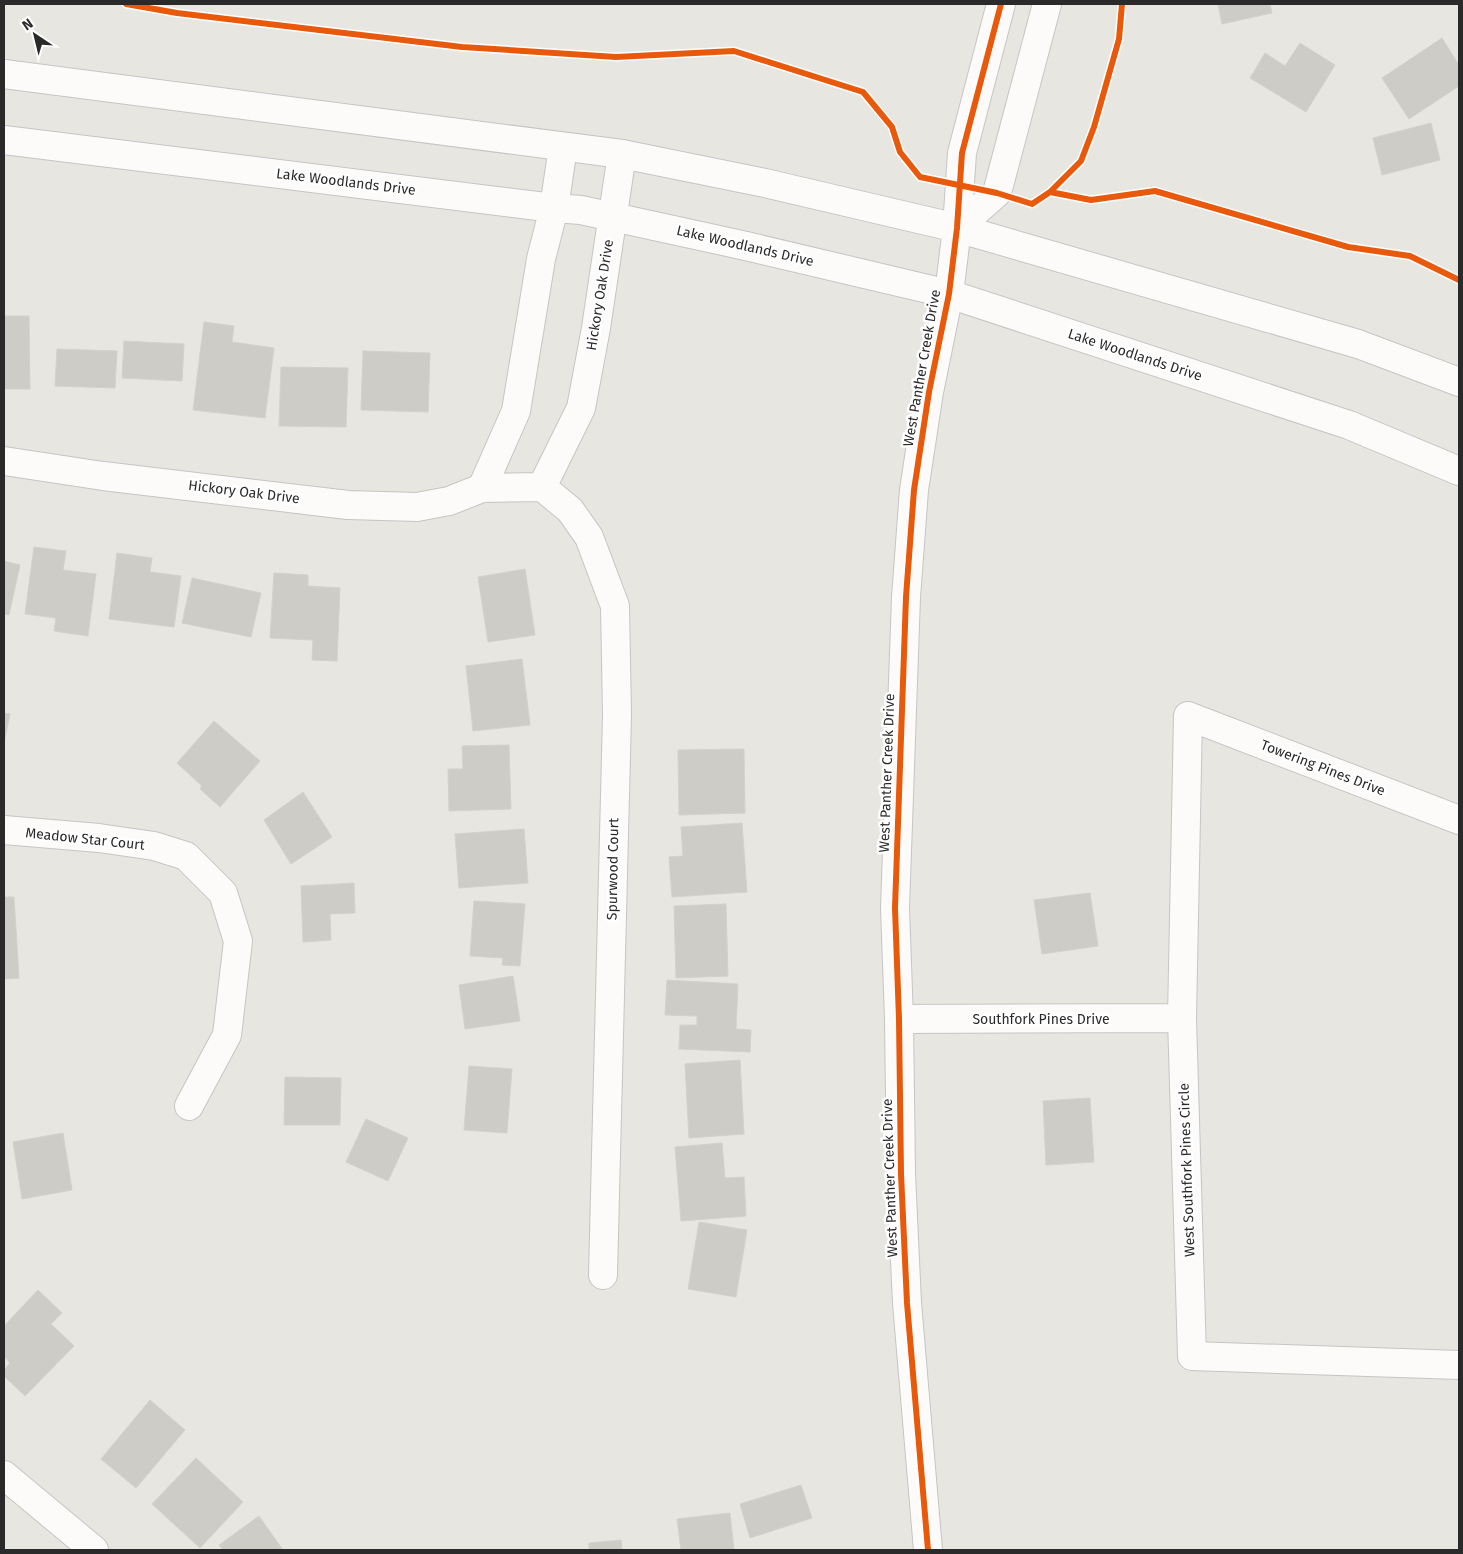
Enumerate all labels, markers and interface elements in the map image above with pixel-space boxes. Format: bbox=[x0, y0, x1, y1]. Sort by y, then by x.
north arrow bbox=[10, 10, 60, 60]
text: N bbox=[19, 15, 37, 34]
street label: Lake Woodlands Drive bbox=[275, 165, 417, 199]
street label: Lake Woodlands Drive bbox=[675, 222, 815, 270]
street label: Hickory Oak Drive bbox=[583, 238, 617, 352]
street label: West Panther Creek Drive bbox=[900, 288, 944, 448]
street label: Lake Woodlands Drive bbox=[1066, 325, 1204, 385]
street label: Hickory Oak Drive bbox=[187, 477, 301, 507]
street label: West Panther Creek Drive bbox=[876, 693, 898, 853]
street label: Towering Pines Drive bbox=[1258, 736, 1388, 800]
street label: Spurwood Court bbox=[604, 817, 622, 920]
street label: Meadow Star Court bbox=[24, 824, 146, 854]
street label: Southfork Pines Drive bbox=[972, 1011, 1110, 1028]
street label: West Southfork Pines Circle bbox=[1175, 1083, 1199, 1257]
street label: West Panther Creek Drive bbox=[879, 1098, 901, 1258]

